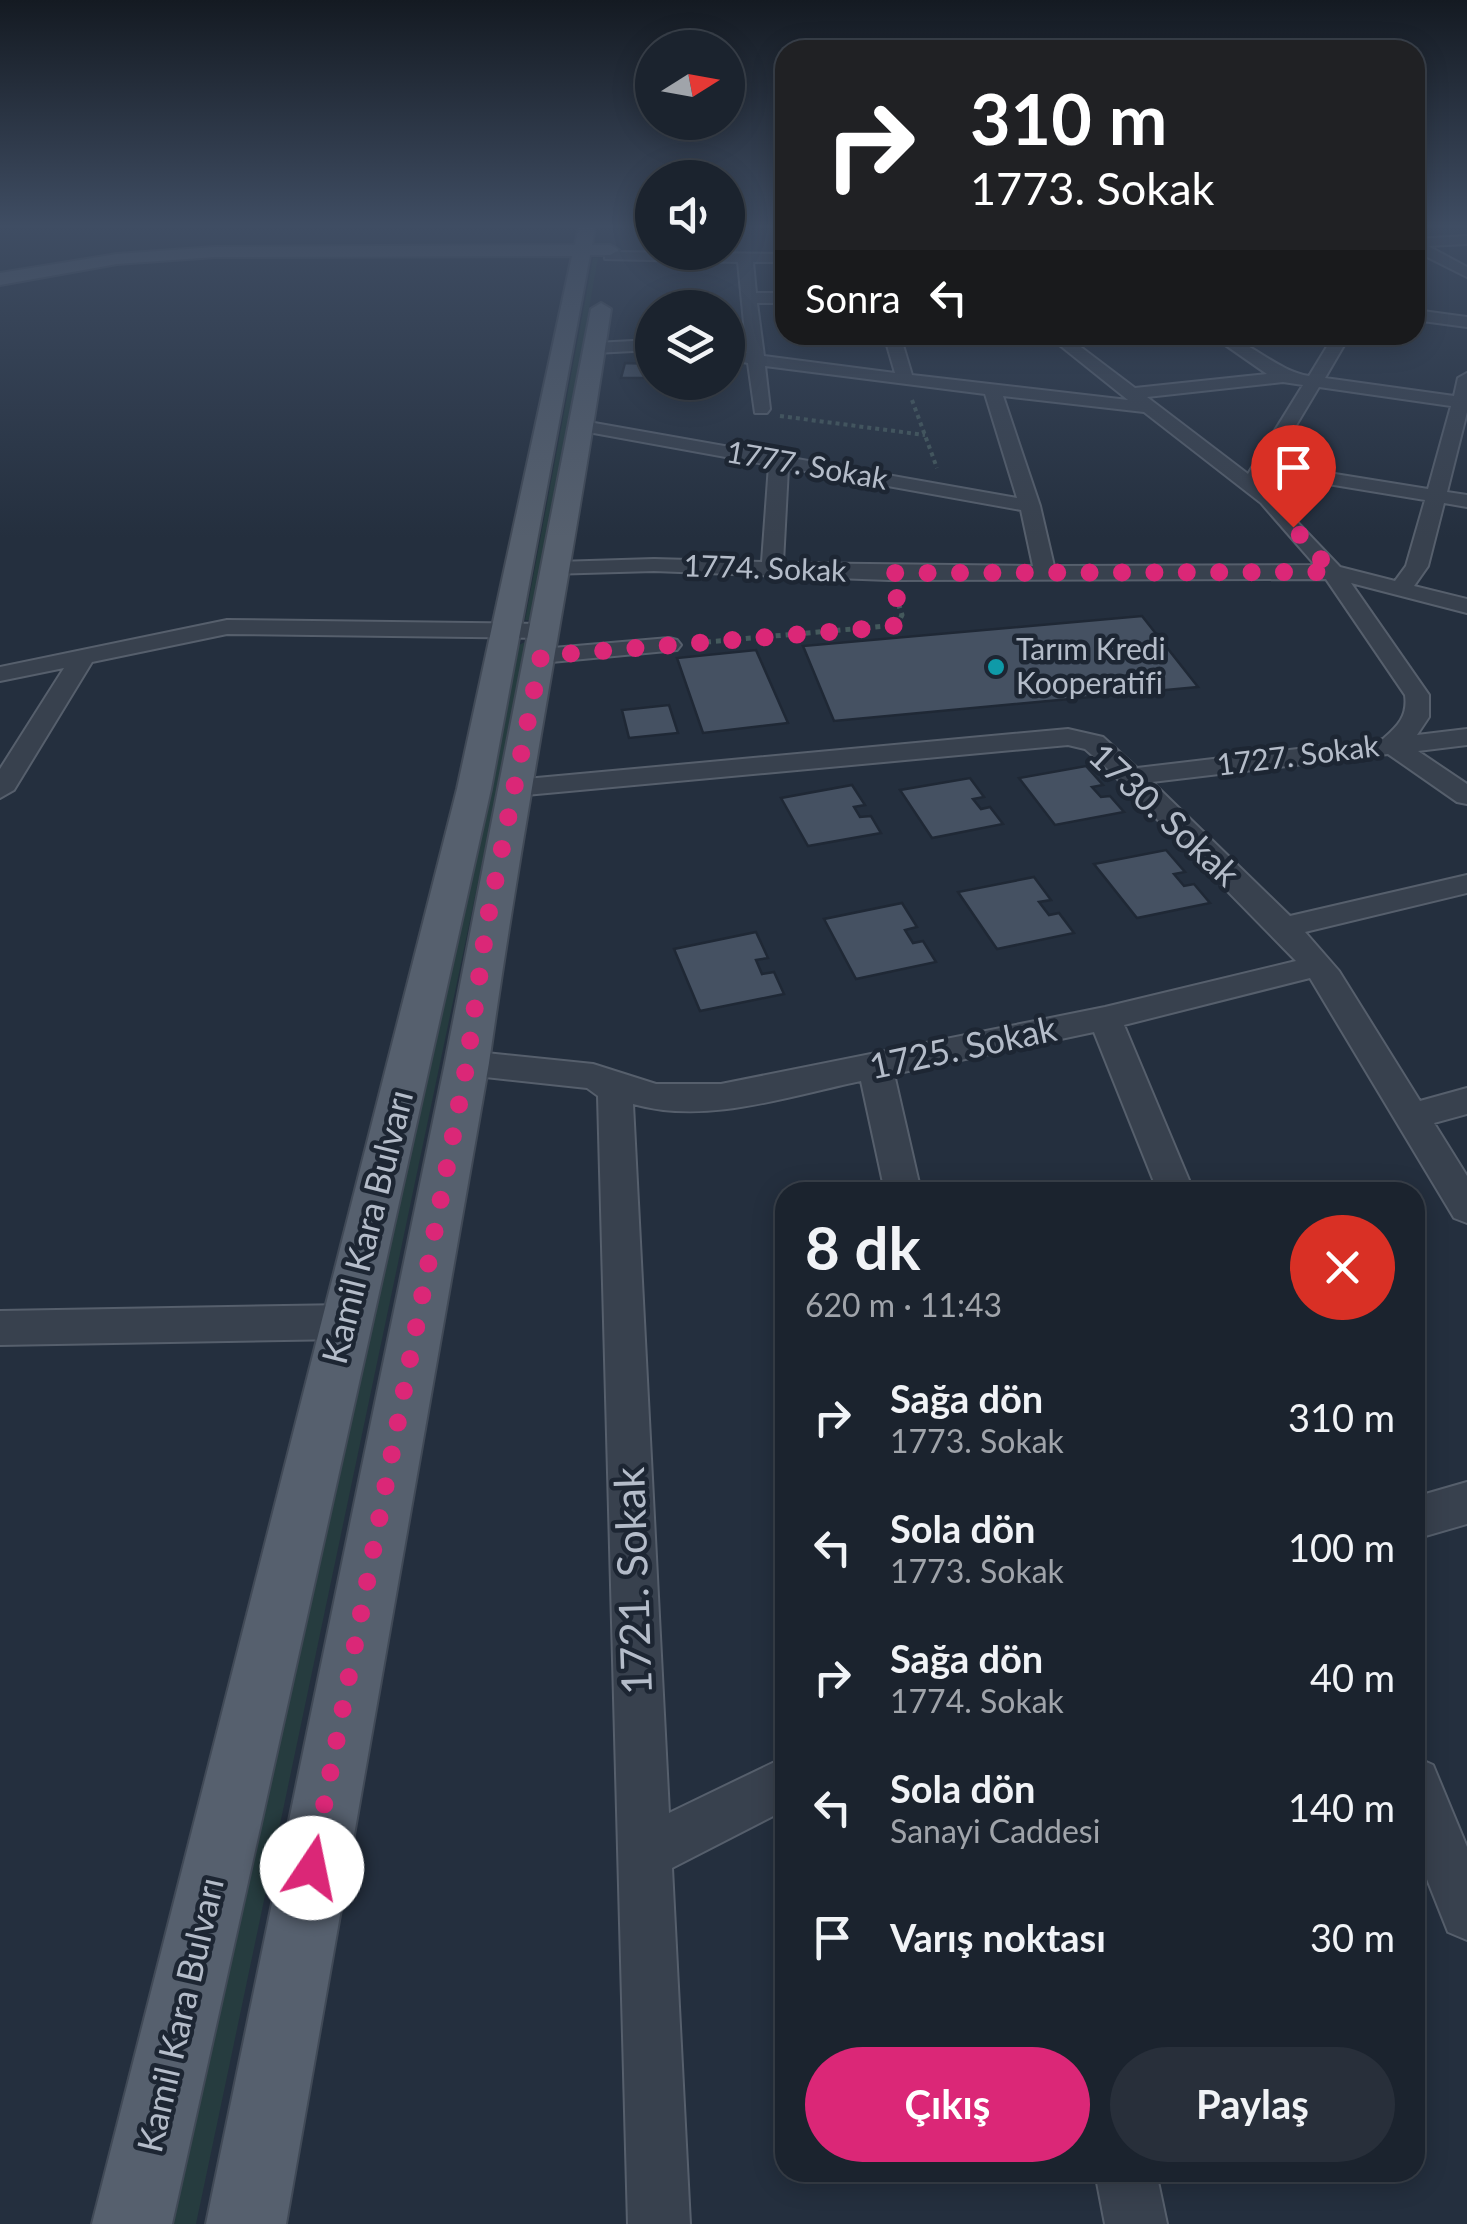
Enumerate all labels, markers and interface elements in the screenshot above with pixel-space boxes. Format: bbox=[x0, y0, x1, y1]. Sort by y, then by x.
north arrow bbox=[635, 30, 745, 140]
map controls bbox=[635, 30, 745, 400]
text: 310 m bbox=[970, 76, 1167, 160]
icon: right bbox=[805, 80, 935, 210]
button: sound bbox=[635, 160, 745, 270]
text: 1773. Sokak bbox=[970, 161, 1214, 215]
icon: left bbox=[921, 270, 976, 325]
text: Sonra bbox=[805, 275, 901, 321]
button: layers bbox=[635, 290, 745, 400]
pin bbox=[1251, 425, 1336, 528]
street label: 1777. Sokak bbox=[724, 432, 891, 496]
icon: arrive bbox=[1266, 440, 1321, 495]
street label: 1774. Sokak bbox=[683, 546, 848, 588]
place label: Tarım Kredi Kooperatifi bbox=[1016, 630, 1166, 700]
marker: Tarım Kredi Kooperatifi bbox=[985, 656, 1007, 678]
street label: 1727. Sokak bbox=[1215, 726, 1382, 782]
street label: 1730. Sokak bbox=[1082, 733, 1249, 894]
street label: 1725. Sokak bbox=[865, 1006, 1060, 1086]
street label: Kamil Kara Bulvarı bbox=[312, 1085, 420, 1368]
text: 8 dk bbox=[805, 1211, 921, 1283]
button: close bbox=[1290, 1215, 1395, 1320]
text: 620 m · 11:43 bbox=[805, 1285, 1002, 1324]
text: Sağa dön bbox=[890, 1375, 1043, 1421]
icon: right bbox=[805, 1390, 860, 1445]
text: 310 m bbox=[1288, 1394, 1395, 1440]
text: 1773. Sokak bbox=[890, 1421, 1064, 1460]
street label: 1721. Sokak bbox=[603, 1466, 661, 1696]
text: Sola dön bbox=[890, 1505, 1035, 1551]
icon: left bbox=[805, 1520, 860, 1575]
text: 100 m bbox=[1288, 1524, 1395, 1570]
text: 1773. Sokak bbox=[890, 1551, 1064, 1590]
text: Sağa dön bbox=[890, 1635, 1043, 1681]
icon: right bbox=[805, 1650, 860, 1705]
text: 40 m bbox=[1310, 1654, 1395, 1700]
text: 1774. Sokak bbox=[890, 1681, 1064, 1720]
text: Sola dön bbox=[890, 1765, 1035, 1811]
icon: left bbox=[805, 1780, 860, 1835]
text: 140 m bbox=[1288, 1784, 1395, 1830]
text: Sanayi Caddesi bbox=[890, 1811, 1100, 1850]
position arrow bbox=[260, 1816, 364, 1920]
street label: Kamil Kara Bulvarı bbox=[127, 1873, 231, 2156]
icon: arrive bbox=[805, 1910, 860, 1965]
text: Varış noktası bbox=[890, 1914, 1106, 1960]
text: 30 m bbox=[1310, 1914, 1395, 1960]
button: Çıkış bbox=[805, 2047, 1090, 2162]
button: Paylaş bbox=[1110, 2047, 1395, 2162]

